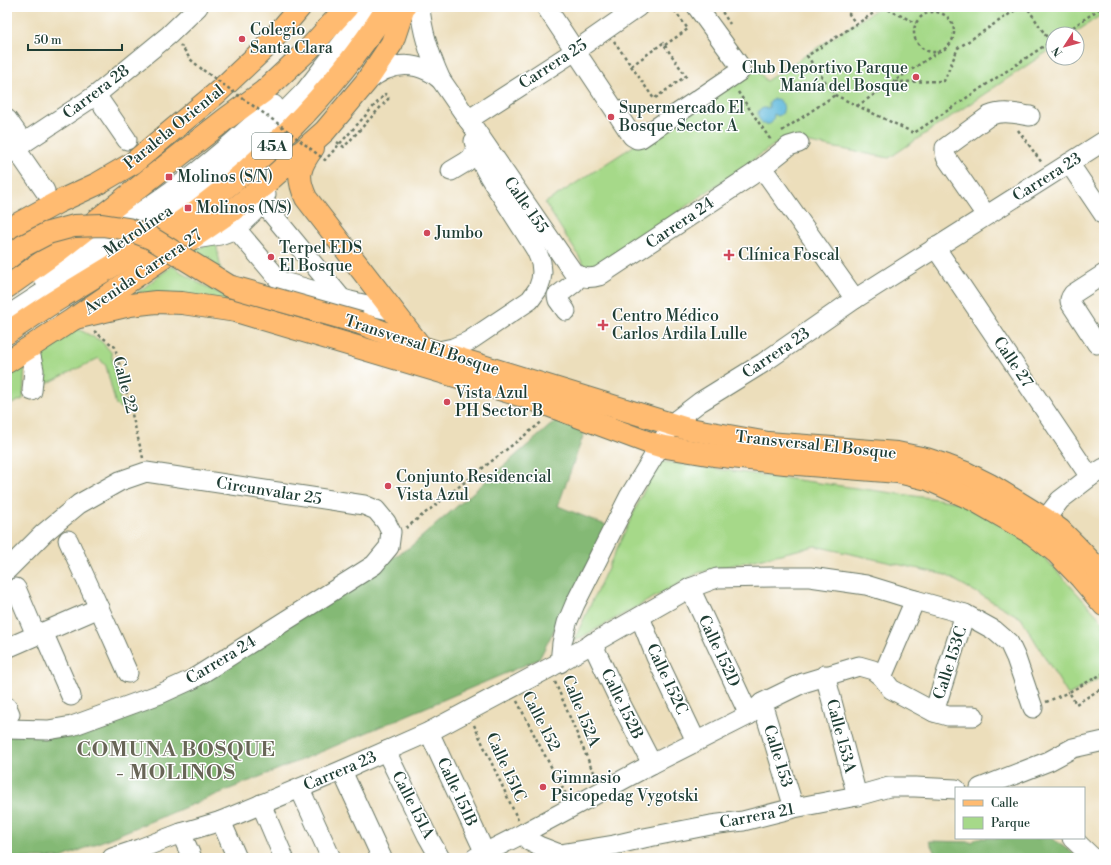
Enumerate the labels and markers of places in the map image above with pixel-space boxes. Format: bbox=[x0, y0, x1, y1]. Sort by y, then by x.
place label: Colegio Santa Clara bbox=[250, 20, 334, 58]
marker: Colegio Santa Clara bbox=[237, 34, 247, 44]
place label: Club Deportivo Parque Manía del Bosque bbox=[742, 58, 908, 96]
marker: Club Deportivo Parque Manía del Bosque bbox=[911, 72, 921, 82]
place label: Supermercado El Bosque Sector A bbox=[618, 98, 744, 136]
marker: Supermercado El Bosque Sector A bbox=[606, 112, 616, 122]
place label: Molinos (S/N) bbox=[177, 167, 273, 187]
marker: Molinos (S/N) bbox=[164, 172, 174, 182]
place label: Molinos (N/S) bbox=[196, 198, 292, 218]
marker: Molinos (N/S) bbox=[183, 203, 193, 213]
place label: Jumbo bbox=[434, 223, 483, 243]
marker: Jumbo bbox=[422, 228, 432, 238]
place label: Terpel EDS El Bosque bbox=[279, 238, 362, 276]
place label: Clínica Foscal bbox=[738, 245, 840, 265]
marker: Clínica Foscal bbox=[723, 249, 735, 261]
marker: Terpel EDS El Bosque bbox=[266, 252, 276, 262]
place label: Centro Médico Carlos Ardila Lulle bbox=[612, 306, 747, 344]
marker: Centro Médico Carlos Ardila Lulle bbox=[597, 319, 609, 331]
place label: Vista Azul PH Sector B bbox=[454, 383, 543, 421]
marker: Vista Azul PH Sector B bbox=[442, 397, 452, 407]
place label: Conjunto Residencial Vista Azul bbox=[395, 467, 552, 505]
marker: Conjunto Residencial Vista Azul bbox=[383, 481, 393, 491]
place label: Gimnasio Psicopedag Vygotski bbox=[551, 768, 698, 806]
marker: Gimnasio Psicopedag Vygotski bbox=[538, 782, 548, 792]

